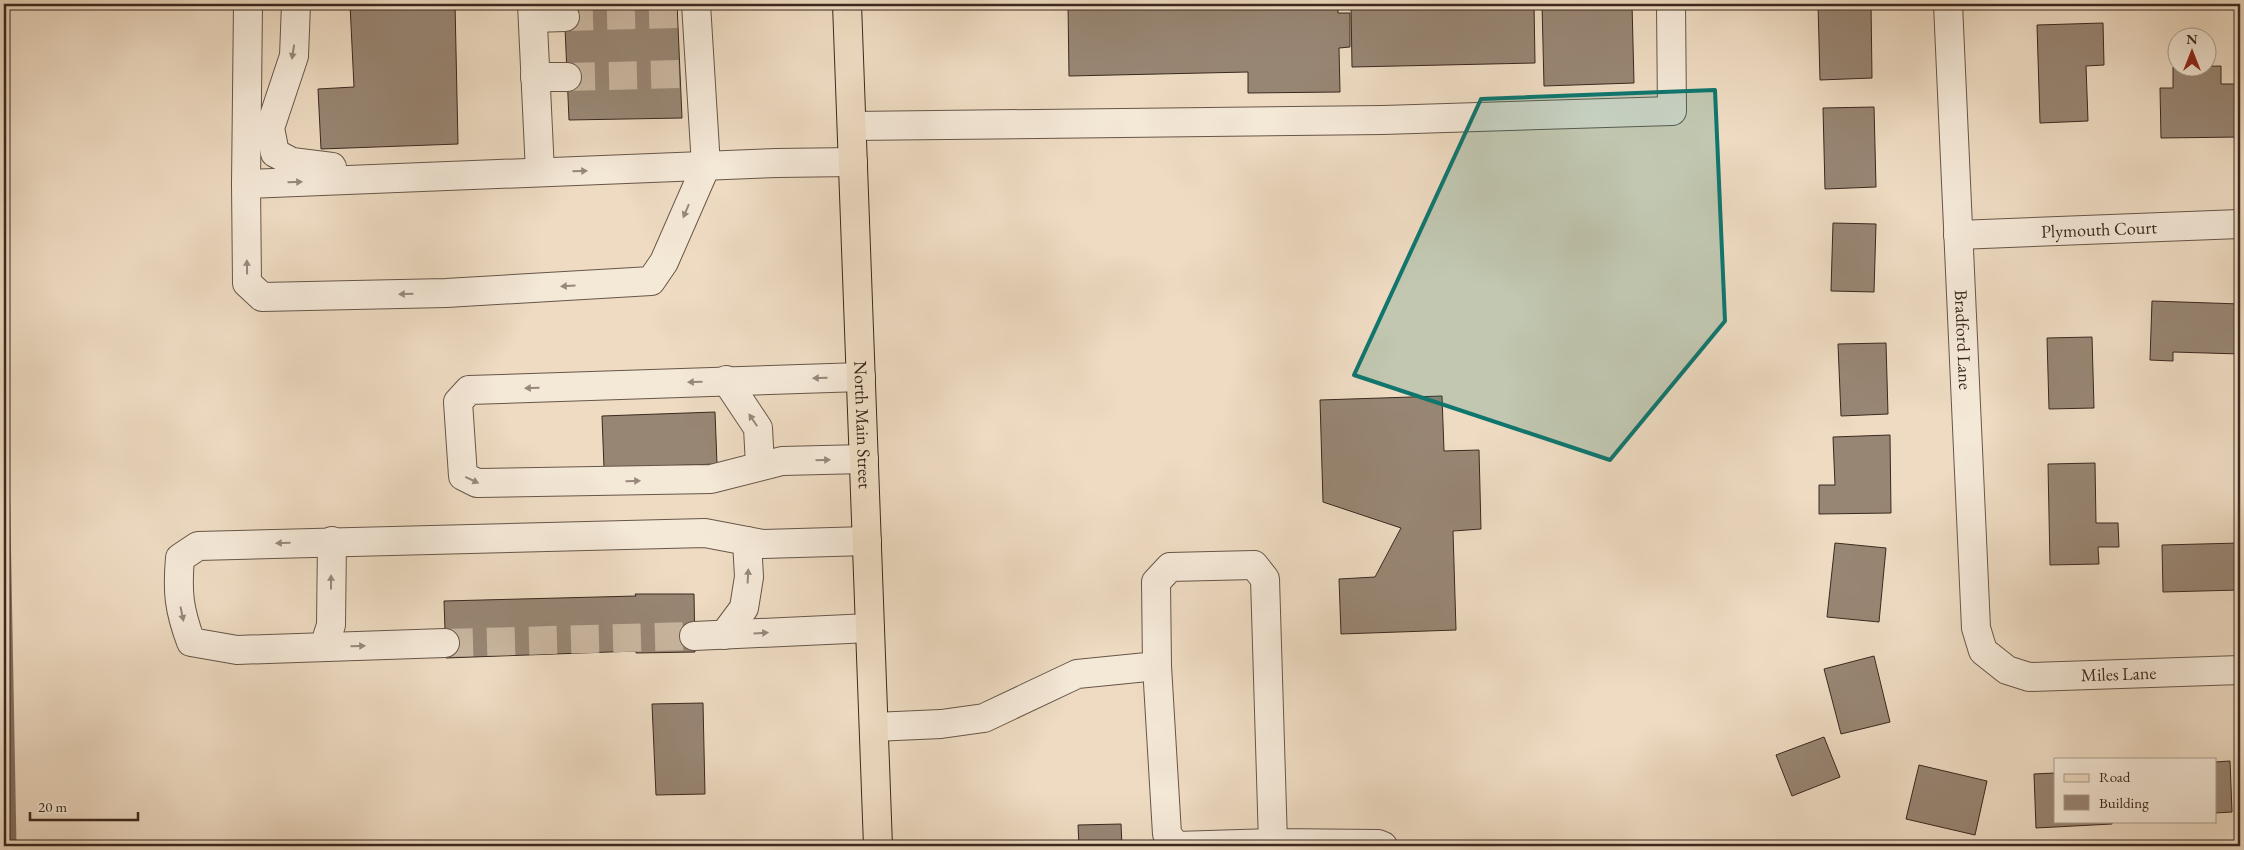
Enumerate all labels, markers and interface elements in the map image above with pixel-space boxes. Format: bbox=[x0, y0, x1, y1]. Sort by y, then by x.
north arrow bbox=[2166, 28, 2216, 78]
text: N bbox=[2186, 30, 2198, 48]
one-way arrow bbox=[289, 45, 297, 61]
one-way arrow bbox=[572, 167, 588, 175]
one-way arrow bbox=[287, 178, 303, 186]
one-way arrow bbox=[682, 204, 690, 218]
street label: Plymouth Court bbox=[2040, 215, 2158, 243]
one-way arrow bbox=[243, 259, 251, 275]
one-way arrow bbox=[560, 283, 576, 291]
street label: Bradford Lane bbox=[1950, 289, 1977, 390]
one-way arrow bbox=[398, 290, 414, 298]
street label: North Main Street bbox=[849, 360, 877, 489]
one-way arrow bbox=[811, 374, 827, 382]
one-way arrow bbox=[687, 378, 703, 386]
one-way arrow bbox=[524, 384, 540, 392]
one-way arrow bbox=[748, 413, 757, 426]
one-way arrow bbox=[815, 455, 831, 463]
one-way arrow bbox=[465, 476, 479, 484]
one-way arrow bbox=[626, 476, 642, 484]
one-way arrow bbox=[275, 539, 291, 547]
one-way arrow bbox=[745, 567, 753, 583]
one-way arrow bbox=[327, 574, 335, 590]
one-way arrow bbox=[178, 606, 186, 621]
one-way arrow bbox=[753, 629, 769, 637]
one-way arrow bbox=[350, 641, 366, 649]
street label: Miles Lane bbox=[2080, 661, 2157, 686]
legend bbox=[2054, 758, 2216, 822]
text: Road bbox=[2099, 767, 2131, 786]
scale bar bbox=[30, 790, 138, 822]
text: Building bbox=[2099, 793, 2149, 812]
text: 20 m bbox=[38, 797, 67, 816]

